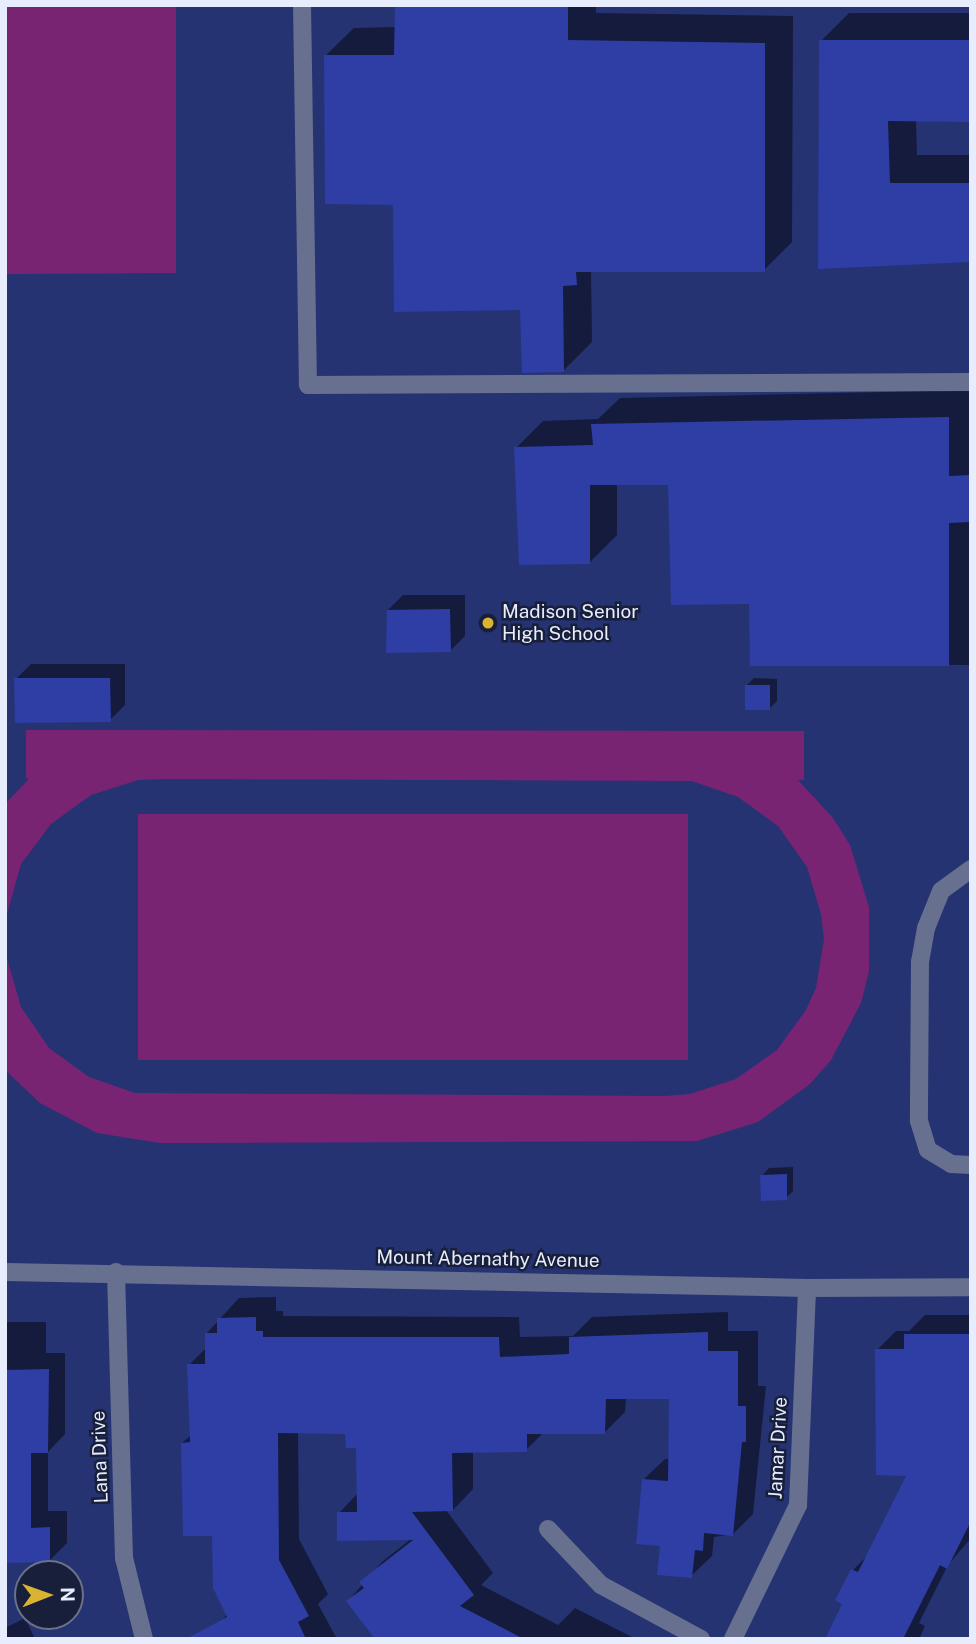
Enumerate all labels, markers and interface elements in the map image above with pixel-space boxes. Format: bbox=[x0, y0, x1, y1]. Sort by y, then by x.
place label: Madison Senior High School bbox=[502, 601, 639, 645]
marker: Madison Senior High School bbox=[480, 615, 496, 631]
street label: Mount Abernathy Avenue bbox=[376, 1246, 600, 1272]
street label: Jamar Drive bbox=[764, 1396, 792, 1500]
street label: Lana Drive bbox=[87, 1410, 113, 1504]
north arrow bbox=[14, 1560, 84, 1630]
text: N bbox=[57, 1587, 79, 1602]

